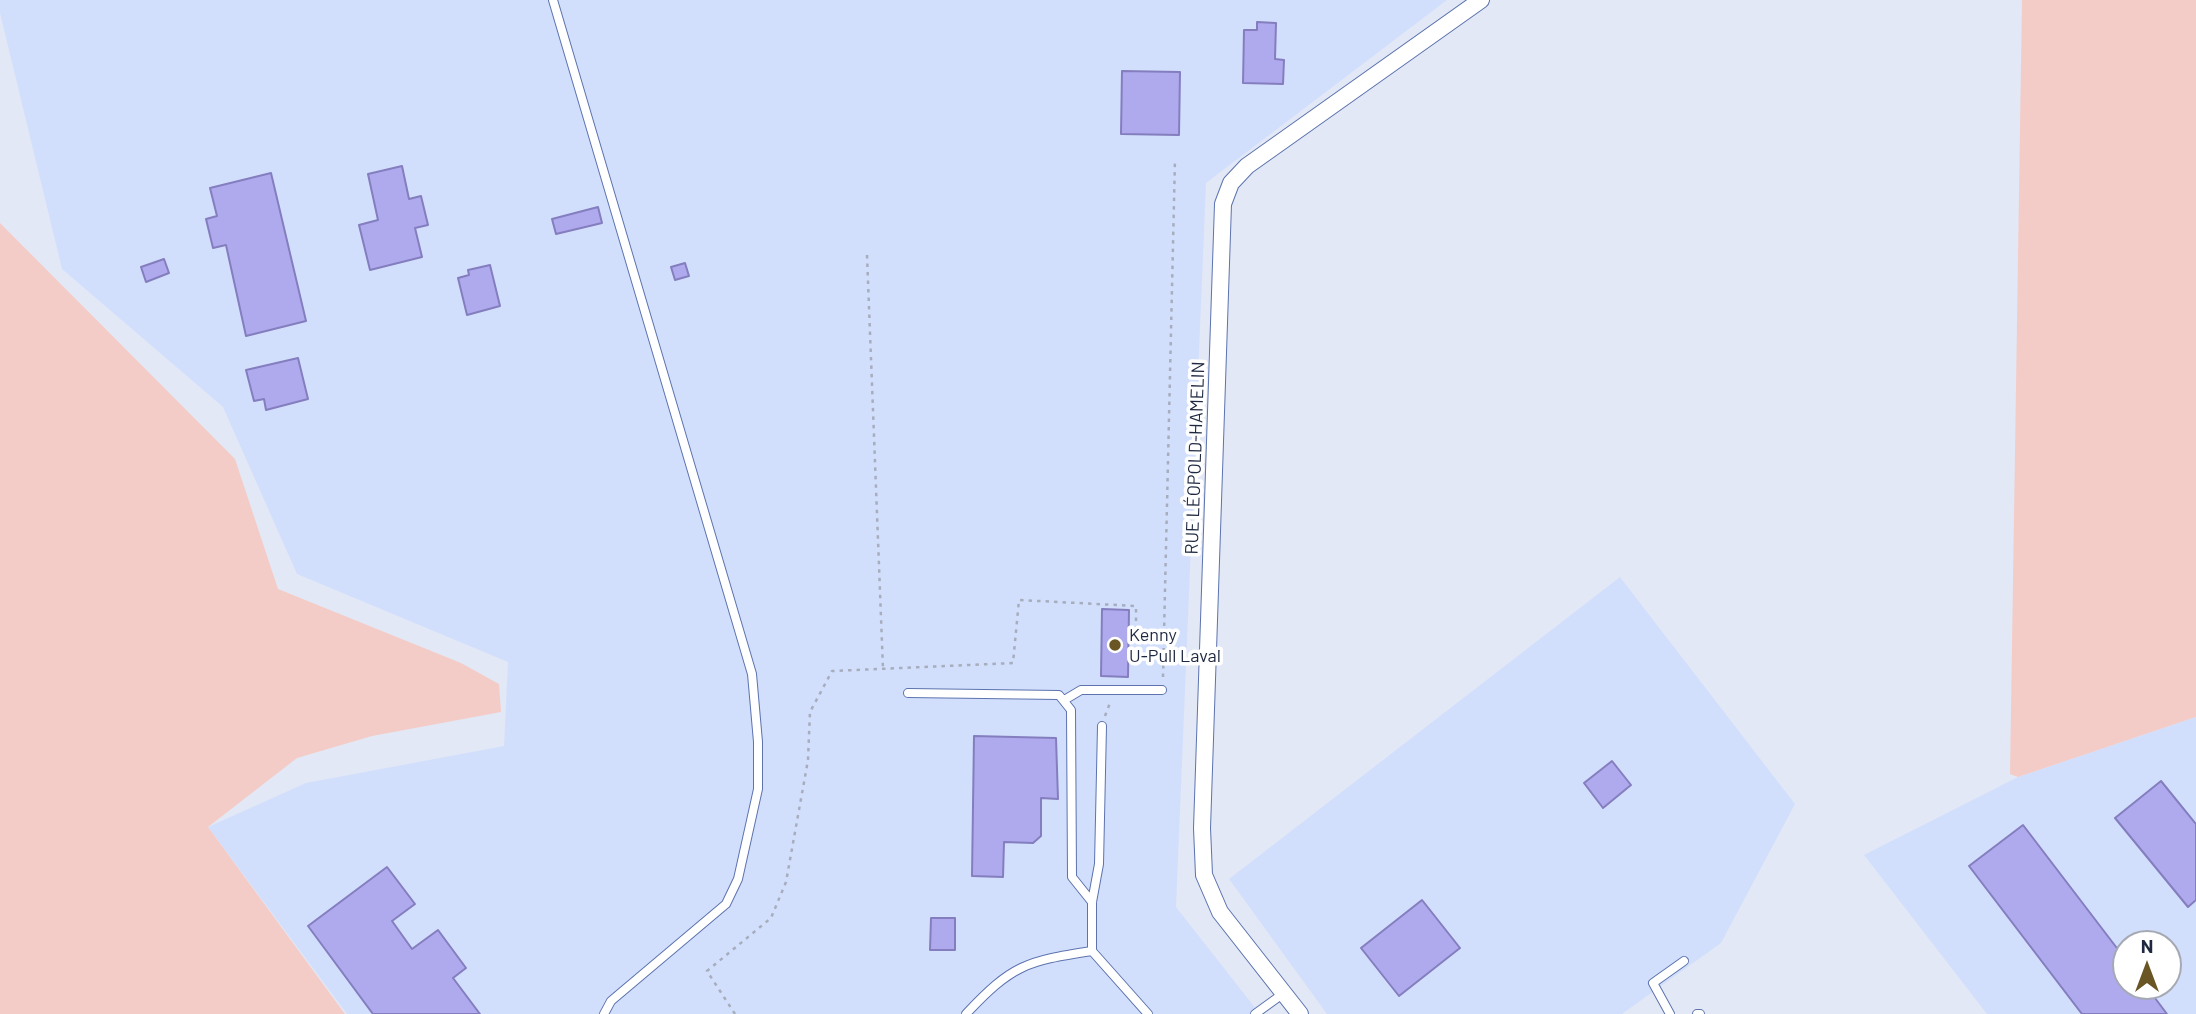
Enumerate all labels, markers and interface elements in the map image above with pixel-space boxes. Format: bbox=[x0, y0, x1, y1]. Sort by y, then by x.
street label: RUE LÉOPOLD-HAMELIN bbox=[1181, 361, 1209, 555]
place label: Kenny U-Pull Laval bbox=[1129, 624, 1221, 666]
marker: Kenny U-Pull Laval bbox=[1107, 637, 1123, 653]
north arrow bbox=[2112, 930, 2182, 1000]
text: N bbox=[2141, 934, 2153, 957]

